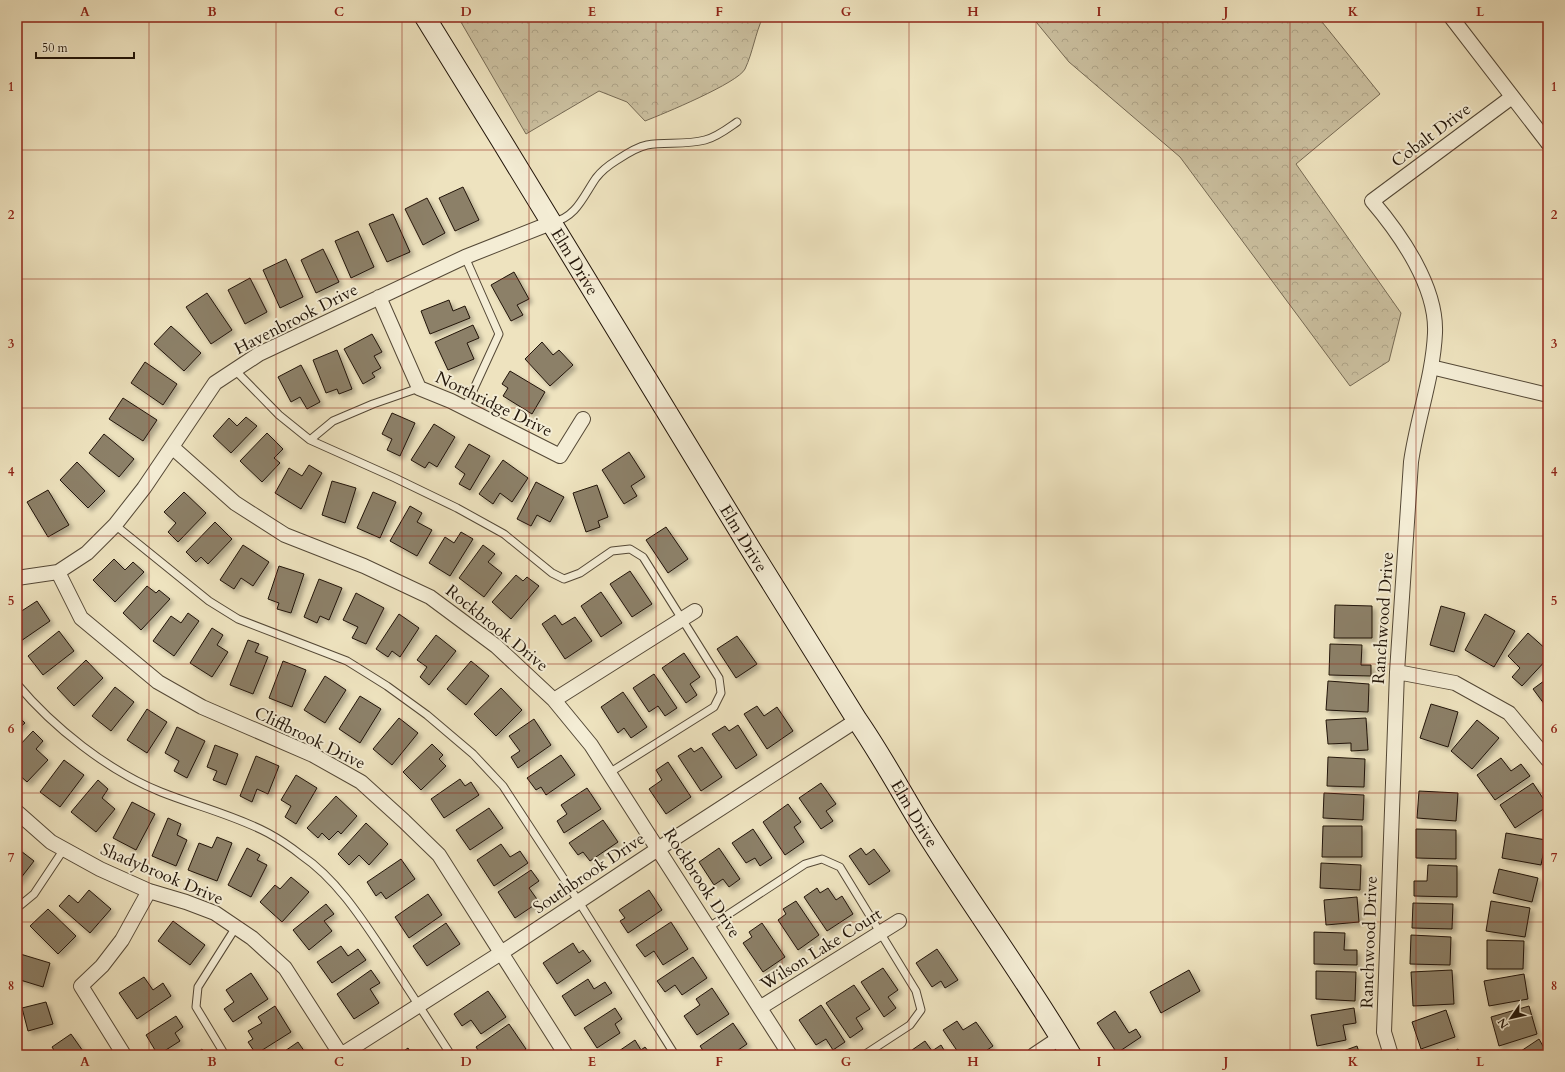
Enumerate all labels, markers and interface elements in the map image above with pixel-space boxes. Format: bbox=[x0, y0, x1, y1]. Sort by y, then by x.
text: A bbox=[80, 3, 90, 21]
text: B bbox=[207, 3, 217, 21]
text: C bbox=[334, 3, 344, 21]
text: D bbox=[460, 3, 472, 21]
text: E bbox=[588, 3, 596, 21]
text: F bbox=[715, 3, 723, 21]
text: G bbox=[841, 3, 852, 21]
text: H bbox=[967, 3, 979, 21]
text: I bbox=[1096, 3, 1102, 21]
text: J bbox=[1222, 3, 1229, 21]
text: K bbox=[1348, 3, 1359, 21]
text: L bbox=[1476, 3, 1485, 21]
scale bar bbox=[36, 34, 134, 60]
text: 50 m bbox=[42, 40, 69, 56]
text: 1 bbox=[8, 78, 14, 96]
text: 1 bbox=[1551, 78, 1557, 96]
street label: Cobalt Drive bbox=[1387, 98, 1475, 172]
text: 2 bbox=[8, 206, 15, 224]
text: 2 bbox=[1551, 206, 1558, 224]
street label: Elm Drive bbox=[546, 224, 604, 300]
street label: Havenbrook Drive bbox=[230, 278, 362, 360]
text: 3 bbox=[8, 335, 15, 353]
text: 3 bbox=[1551, 335, 1558, 353]
street label: Northridge Drive bbox=[432, 366, 556, 442]
text: 4 bbox=[8, 463, 15, 481]
text: 4 bbox=[1551, 463, 1558, 481]
street label: Elm Drive bbox=[715, 500, 773, 576]
street label: Ranchwood Drive bbox=[1367, 551, 1399, 685]
street label: Rockbrook Drive bbox=[441, 579, 553, 677]
text: 5 bbox=[8, 592, 14, 610]
text: 5 bbox=[1551, 592, 1557, 610]
street label: Cliffbrook Drive bbox=[251, 701, 369, 775]
text: 6 bbox=[8, 720, 15, 738]
text: 6 bbox=[1551, 720, 1558, 738]
street label: Elm Drive bbox=[885, 776, 944, 852]
street label: Rockbrook Drive bbox=[658, 824, 746, 942]
street label: Southbrook Drive bbox=[529, 827, 649, 919]
street label: Shadybrook Drive bbox=[97, 838, 227, 910]
text: 7 bbox=[8, 849, 15, 867]
text: 7 bbox=[1551, 849, 1558, 867]
street label: Ranchwood Drive bbox=[1355, 875, 1383, 1009]
street label: Wilson Lake Court bbox=[755, 902, 887, 996]
text: 8 bbox=[8, 977, 14, 995]
text: 8 bbox=[1551, 977, 1557, 995]
north arrow bbox=[1491, 998, 1531, 1038]
text: N bbox=[1494, 1015, 1512, 1031]
text: A bbox=[80, 1053, 90, 1071]
text: B bbox=[207, 1053, 217, 1071]
text: C bbox=[334, 1053, 344, 1071]
text: D bbox=[460, 1053, 472, 1071]
text: E bbox=[588, 1053, 596, 1071]
text: F bbox=[715, 1053, 723, 1071]
text: G bbox=[841, 1053, 852, 1071]
text: H bbox=[967, 1053, 979, 1071]
text: I bbox=[1096, 1053, 1102, 1071]
text: J bbox=[1222, 1053, 1229, 1071]
text: K bbox=[1348, 1053, 1359, 1071]
text: L bbox=[1476, 1053, 1485, 1071]

